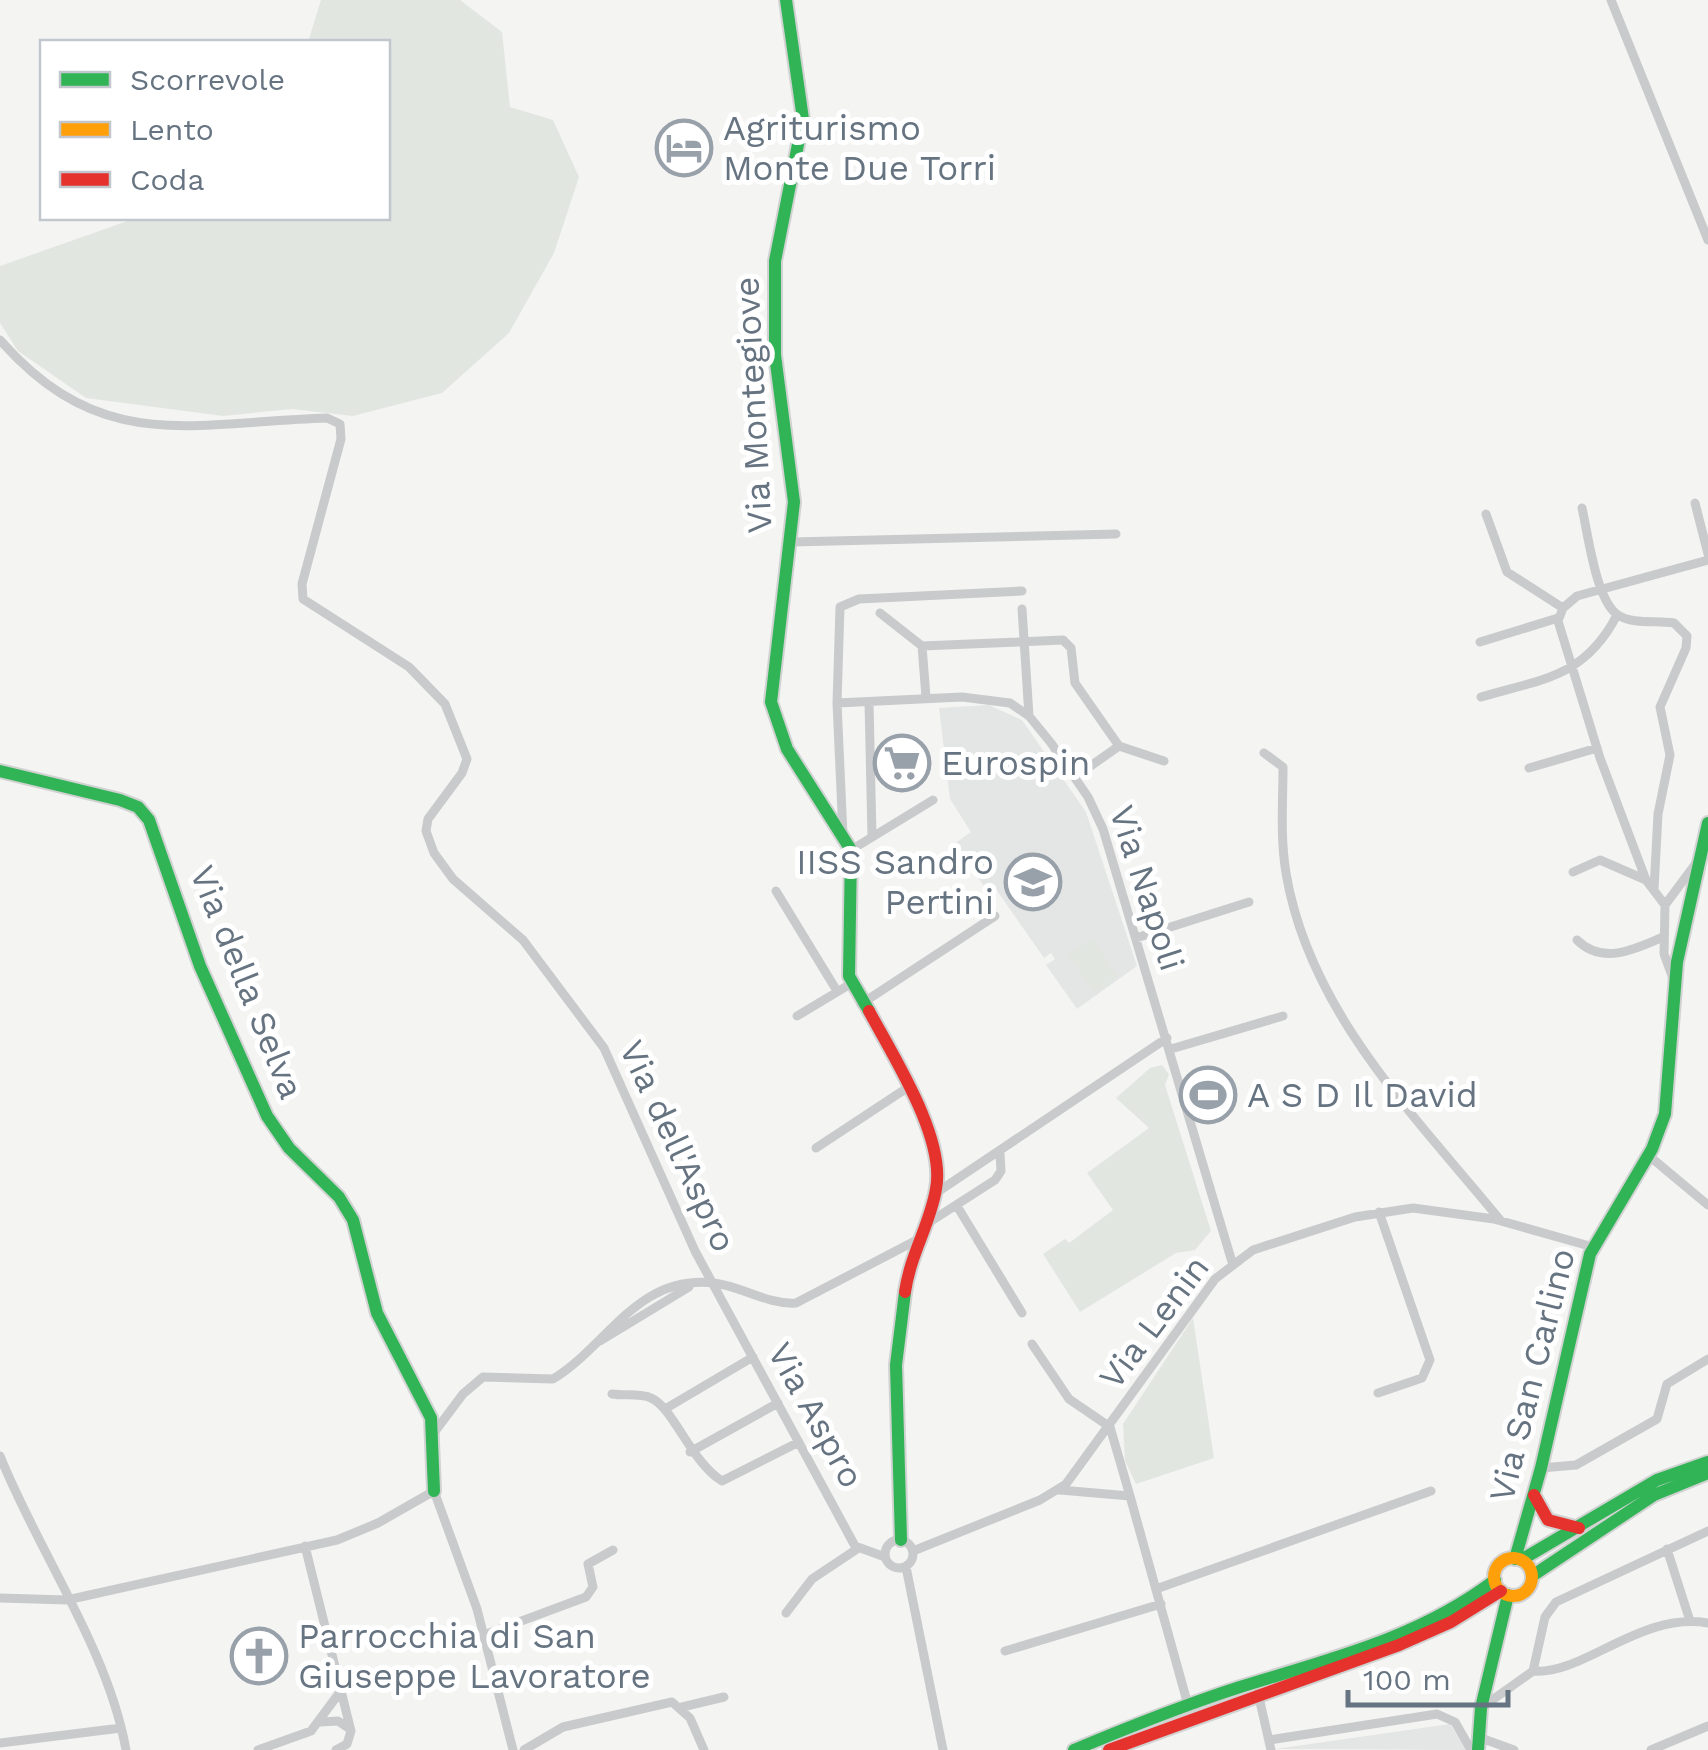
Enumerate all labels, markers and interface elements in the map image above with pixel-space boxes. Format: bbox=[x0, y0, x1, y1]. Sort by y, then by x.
legend bbox=[40, 40, 390, 220]
text: Scorrevole bbox=[130, 62, 285, 97]
place label: Agriturismo Monte Due Torri bbox=[723, 107, 996, 189]
text: Lento bbox=[130, 112, 214, 147]
hotel icon: Agriturismo Monte Due Torri bbox=[654, 118, 714, 178]
text: Coda bbox=[130, 162, 204, 197]
street label: Via Montegiove bbox=[725, 275, 781, 535]
supermarket icon: Eurospin bbox=[872, 733, 932, 793]
place label: Eurospin bbox=[941, 742, 1091, 784]
street label: Via Napoli bbox=[1101, 800, 1193, 976]
place label: IISS Sandro Pertini bbox=[796, 841, 994, 923]
school or university icon: IISS Sandro Pertini bbox=[1003, 852, 1063, 912]
street label: Via della Selva bbox=[181, 859, 313, 1105]
street label: Via dell'Aspro bbox=[611, 1034, 745, 1258]
sports icon: A S D Il David bbox=[1178, 1065, 1238, 1125]
place label: A S D Il David bbox=[1247, 1074, 1478, 1116]
street label: Via San Carlino bbox=[1480, 1244, 1584, 1506]
street label: Via Lenin bbox=[1090, 1247, 1218, 1397]
street label: Via Aspro bbox=[759, 1335, 873, 1495]
place label: Parrocchia di San Giuseppe Lavoratore bbox=[298, 1615, 651, 1697]
church icon: Parrocchia di San Giuseppe Lavoratore bbox=[229, 1626, 289, 1686]
scale bar bbox=[1348, 1645, 1508, 1707]
text: 100 m bbox=[1363, 1662, 1451, 1697]

